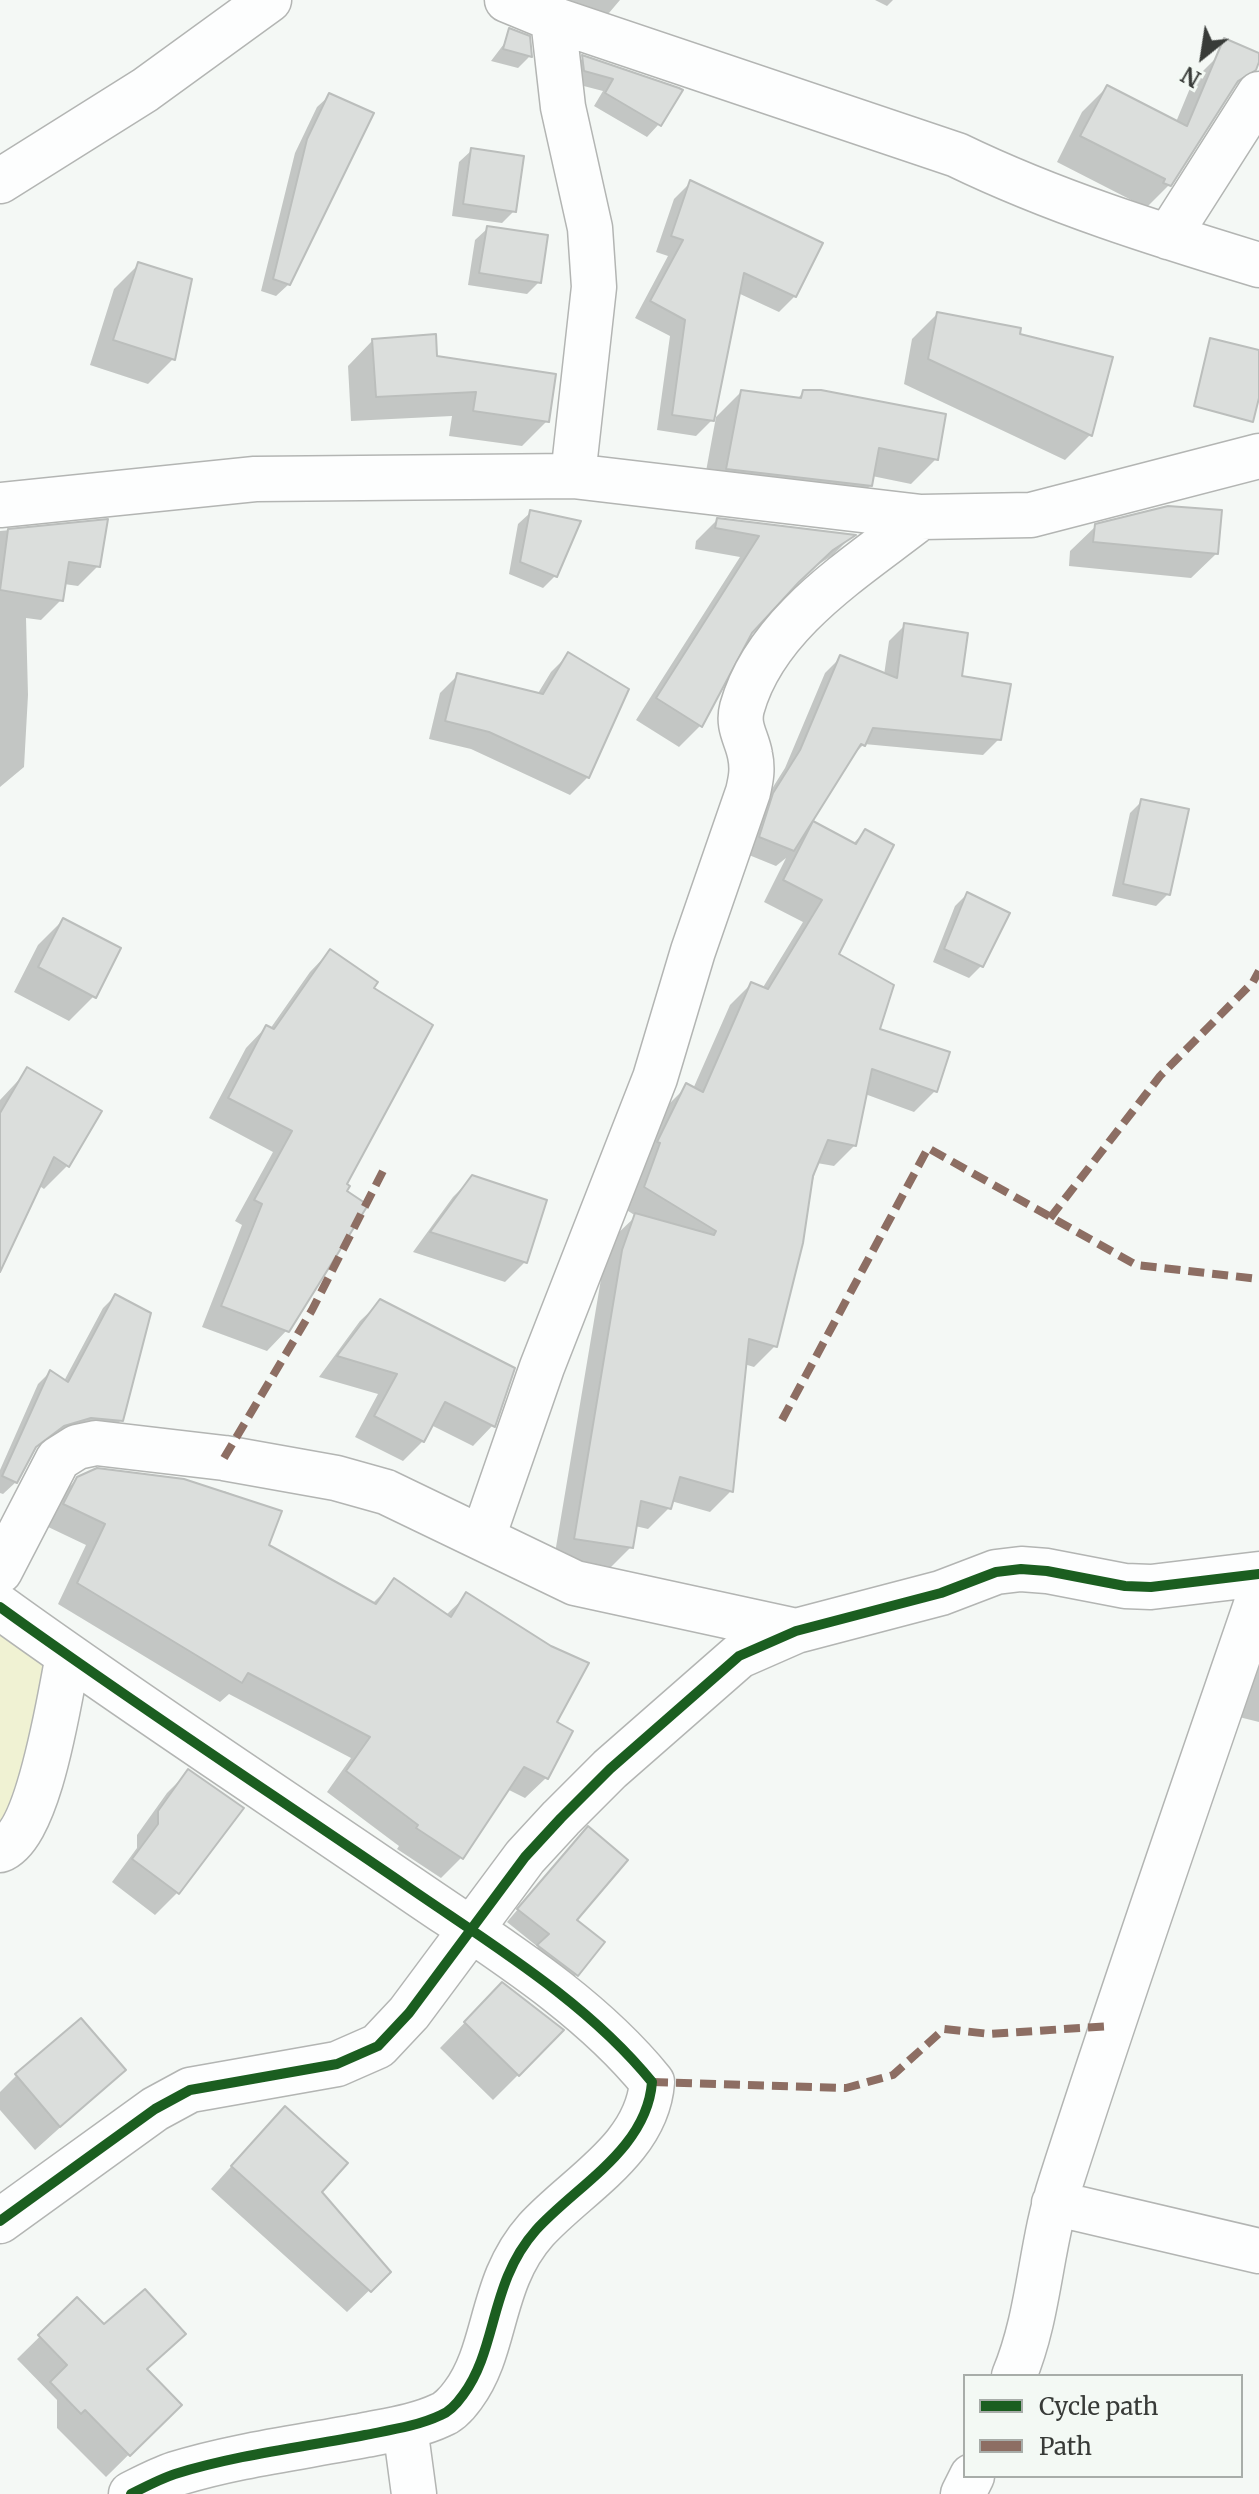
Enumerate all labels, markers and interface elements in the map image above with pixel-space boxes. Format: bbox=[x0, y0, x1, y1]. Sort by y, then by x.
north arrow bbox=[1163, 16, 1243, 96]
text: N bbox=[1176, 60, 1206, 93]
legend bbox=[963, 2374, 1243, 2478]
text: Cycle path bbox=[1039, 2391, 1158, 2422]
text: Path bbox=[1039, 2431, 1092, 2462]

